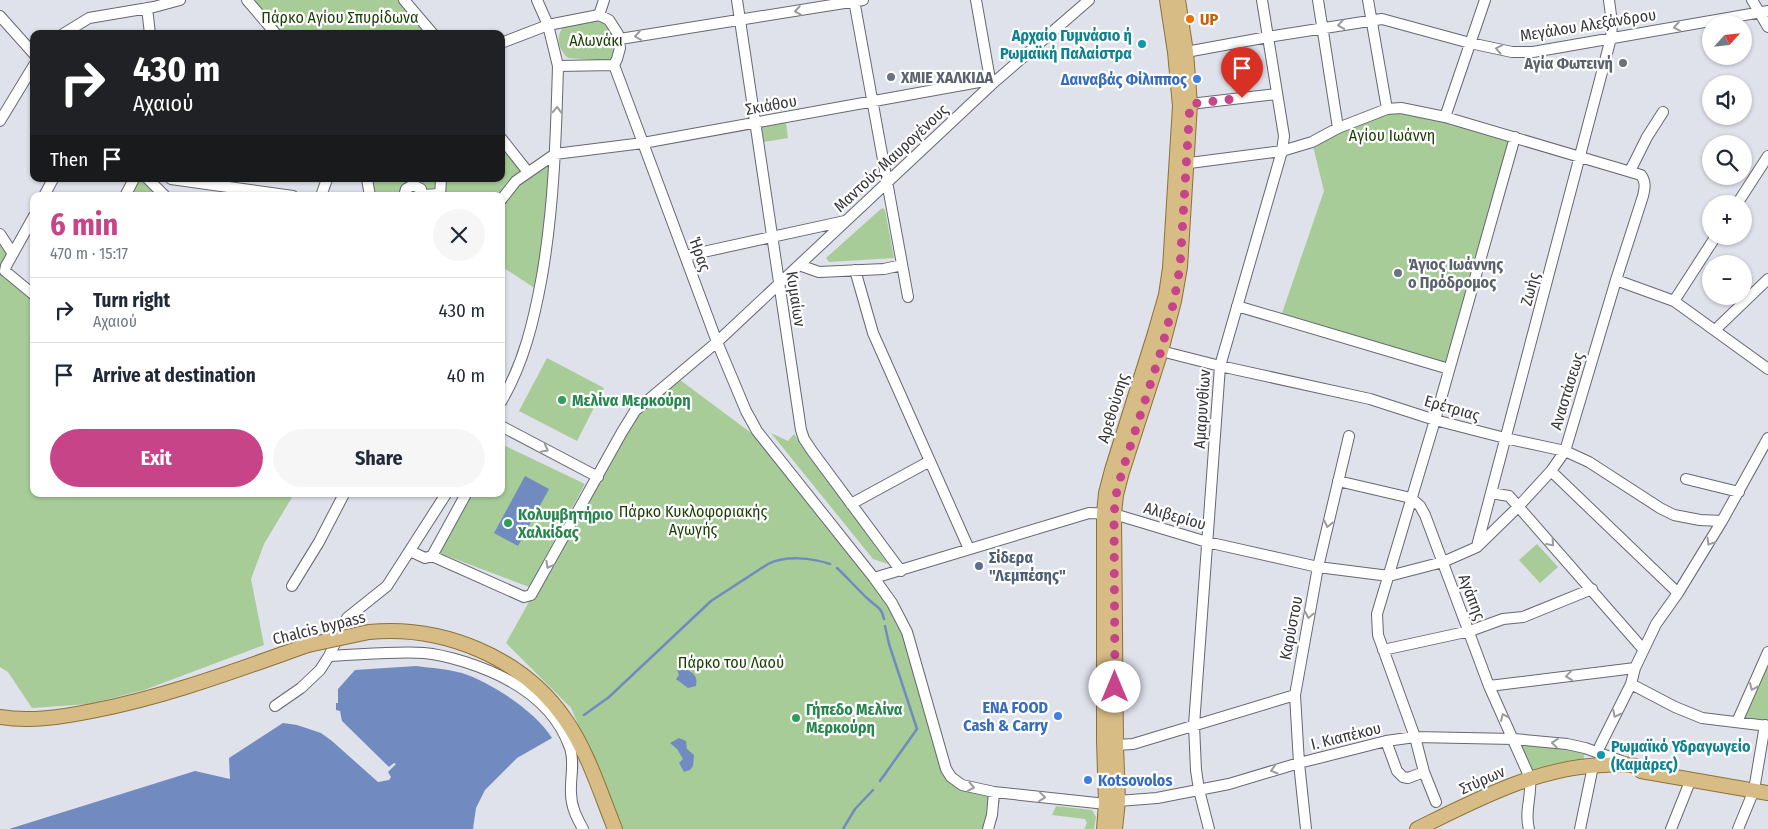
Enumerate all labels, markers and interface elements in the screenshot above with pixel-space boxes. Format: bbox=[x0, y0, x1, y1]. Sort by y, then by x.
one-way arrow bbox=[794, 5, 802, 15]
street label: Μεγάλου Αλεξάνδρου bbox=[1519, 5, 1657, 45]
park label: Πάρκο Αγίου Σπυρίδωνα bbox=[261, 8, 419, 27]
place label: UP bbox=[1200, 10, 1218, 29]
marker: UP bbox=[1184, 13, 1196, 25]
north arrow bbox=[1702, 15, 1752, 65]
map controls bbox=[1702, 15, 1752, 305]
one-way arrow bbox=[1337, 19, 1345, 29]
one-way arrow bbox=[1672, 21, 1681, 31]
place label: Αρχαίο Γυμνάσιο ή Ρωμαϊκή Παλαίστρα bbox=[1000, 26, 1132, 63]
park label: Αλωνάκι bbox=[569, 31, 623, 50]
one-way arrow bbox=[633, 31, 642, 41]
marker: Αρχαίο Γυμνάσιο ή Ρωμαϊκή Παλαίστρα bbox=[1136, 38, 1148, 50]
one-way arrow bbox=[1495, 44, 1504, 55]
pin bbox=[1221, 47, 1263, 98]
text: 430 m bbox=[133, 48, 220, 90]
icon: right bbox=[50, 50, 115, 115]
icon: arrive bbox=[1228, 54, 1256, 82]
place label: Αγία Φωτεινή bbox=[1523, 54, 1613, 73]
marker: Αγία Φωτεινή bbox=[1617, 57, 1629, 69]
place label: ΧΜΙΕ ΧΑΛΚΙΔΑ bbox=[900, 68, 993, 87]
place label: Δαιναβάς Φίλιππος bbox=[1060, 70, 1187, 89]
marker: ΧΜΙΕ ΧΑΛΚΙΔΑ bbox=[885, 71, 897, 83]
marker: Δαιναβάς Φίλιππος bbox=[1191, 73, 1203, 85]
button: sound bbox=[1702, 75, 1752, 125]
text: Αχαιού bbox=[133, 90, 193, 117]
street label: Σκιάθου bbox=[744, 91, 798, 119]
street label: Μαντούς Μαυρογένους bbox=[830, 100, 952, 216]
one-way arrow bbox=[552, 106, 562, 114]
park label: Αγίου Ιωάννη bbox=[1349, 126, 1435, 145]
button: search bbox=[1702, 135, 1752, 185]
icon: arrive bbox=[98, 145, 126, 173]
text: Then bbox=[50, 148, 88, 171]
button: + bbox=[1702, 195, 1752, 245]
text: 6 min bbox=[50, 207, 118, 243]
button: close bbox=[433, 209, 485, 261]
street label: Ήρας bbox=[685, 234, 715, 274]
text: 470 m · 15:17 bbox=[50, 244, 128, 263]
place label: Άγιος Ιωάννης ο Πρόδρομος bbox=[1408, 255, 1503, 292]
button: − bbox=[1702, 255, 1752, 305]
marker: Άγιος Ιωάννης ο Πρόδρομος bbox=[1392, 267, 1404, 279]
street label: Κυμαίων bbox=[782, 270, 810, 328]
street label: Ζωής bbox=[1516, 270, 1544, 308]
text: Turn right bbox=[93, 289, 170, 312]
icon: right bbox=[50, 296, 78, 324]
text: 430 m bbox=[439, 299, 485, 322]
text: Αχαιού bbox=[93, 312, 137, 331]
street label: Αναστάσεως bbox=[1546, 350, 1588, 432]
icon: arrive bbox=[50, 361, 78, 389]
text: Arrive at destination bbox=[93, 364, 256, 387]
text: 40 m bbox=[447, 364, 485, 387]
street label: Αμαρυνθίων bbox=[1190, 369, 1214, 449]
street label: Αρεθούσης bbox=[1093, 371, 1133, 445]
place label: Μελίνα Μερκούρη bbox=[572, 391, 691, 410]
street label: Ερέτριας bbox=[1422, 391, 1482, 425]
marker: Μελίνα Μερκούρη bbox=[556, 394, 568, 406]
button: Exit bbox=[50, 429, 263, 487]
button: Share bbox=[273, 429, 485, 487]
one-way arrow bbox=[539, 443, 548, 453]
street label: Αλιβερίου bbox=[1142, 498, 1208, 534]
park label: Πάρκο Κυκλοφοριακής Αγωγής bbox=[619, 502, 768, 539]
place label: Κολυμβητήριο Χαλκίδας bbox=[517, 505, 614, 542]
marker: Κολυμβητήριο Χαλκίδας bbox=[502, 517, 514, 529]
one-way arrow bbox=[1323, 519, 1334, 528]
one-way arrow bbox=[1706, 536, 1716, 545]
one-way arrow bbox=[1545, 538, 1554, 547]
place label: Σίδερα "Λεμπέσης" bbox=[989, 548, 1066, 585]
one-way arrow bbox=[545, 560, 555, 569]
marker: Σίδερα "Λεμπέσης" bbox=[973, 560, 985, 572]
street label: Αγάπης bbox=[1455, 571, 1490, 623]
street label: Καρύστου bbox=[1275, 594, 1307, 662]
street label: Chalcis bypass bbox=[271, 607, 367, 649]
one-way arrow bbox=[1304, 610, 1314, 619]
park label: Πάρκο του Λαού bbox=[678, 653, 784, 672]
position arrow bbox=[1088, 660, 1140, 712]
one-way arrow bbox=[1565, 670, 1573, 681]
one-way arrow bbox=[1748, 682, 1759, 691]
place label: ENA FOOD Cash & Carry bbox=[963, 698, 1048, 735]
place label: Γήπεδο Μελίνα Μερκούρη bbox=[806, 700, 903, 737]
one-way arrow bbox=[1612, 709, 1622, 718]
marker: ENA FOOD Cash & Carry bbox=[1052, 710, 1064, 722]
marker: Γήπεδο Μελίνα Μερκούρη bbox=[790, 712, 802, 724]
one-way arrow bbox=[1500, 713, 1510, 722]
street label: Ι. Κιαπέκου bbox=[1309, 718, 1383, 754]
place label: Ρωμαϊκό Υδραγωγείο (Καμάρες) bbox=[1611, 737, 1751, 774]
one-way arrow bbox=[1551, 738, 1559, 749]
marker: Ρωμαϊκό Υδραγωγείο (Καμάρες) bbox=[1595, 749, 1607, 761]
street label: Στύρων bbox=[1456, 762, 1508, 798]
one-way arrow bbox=[1271, 765, 1279, 775]
place label: Kotsovolos bbox=[1098, 771, 1172, 790]
marker: Kotsovolos bbox=[1082, 774, 1094, 786]
one-way arrow bbox=[967, 781, 976, 792]
one-way arrow bbox=[1039, 791, 1047, 802]

